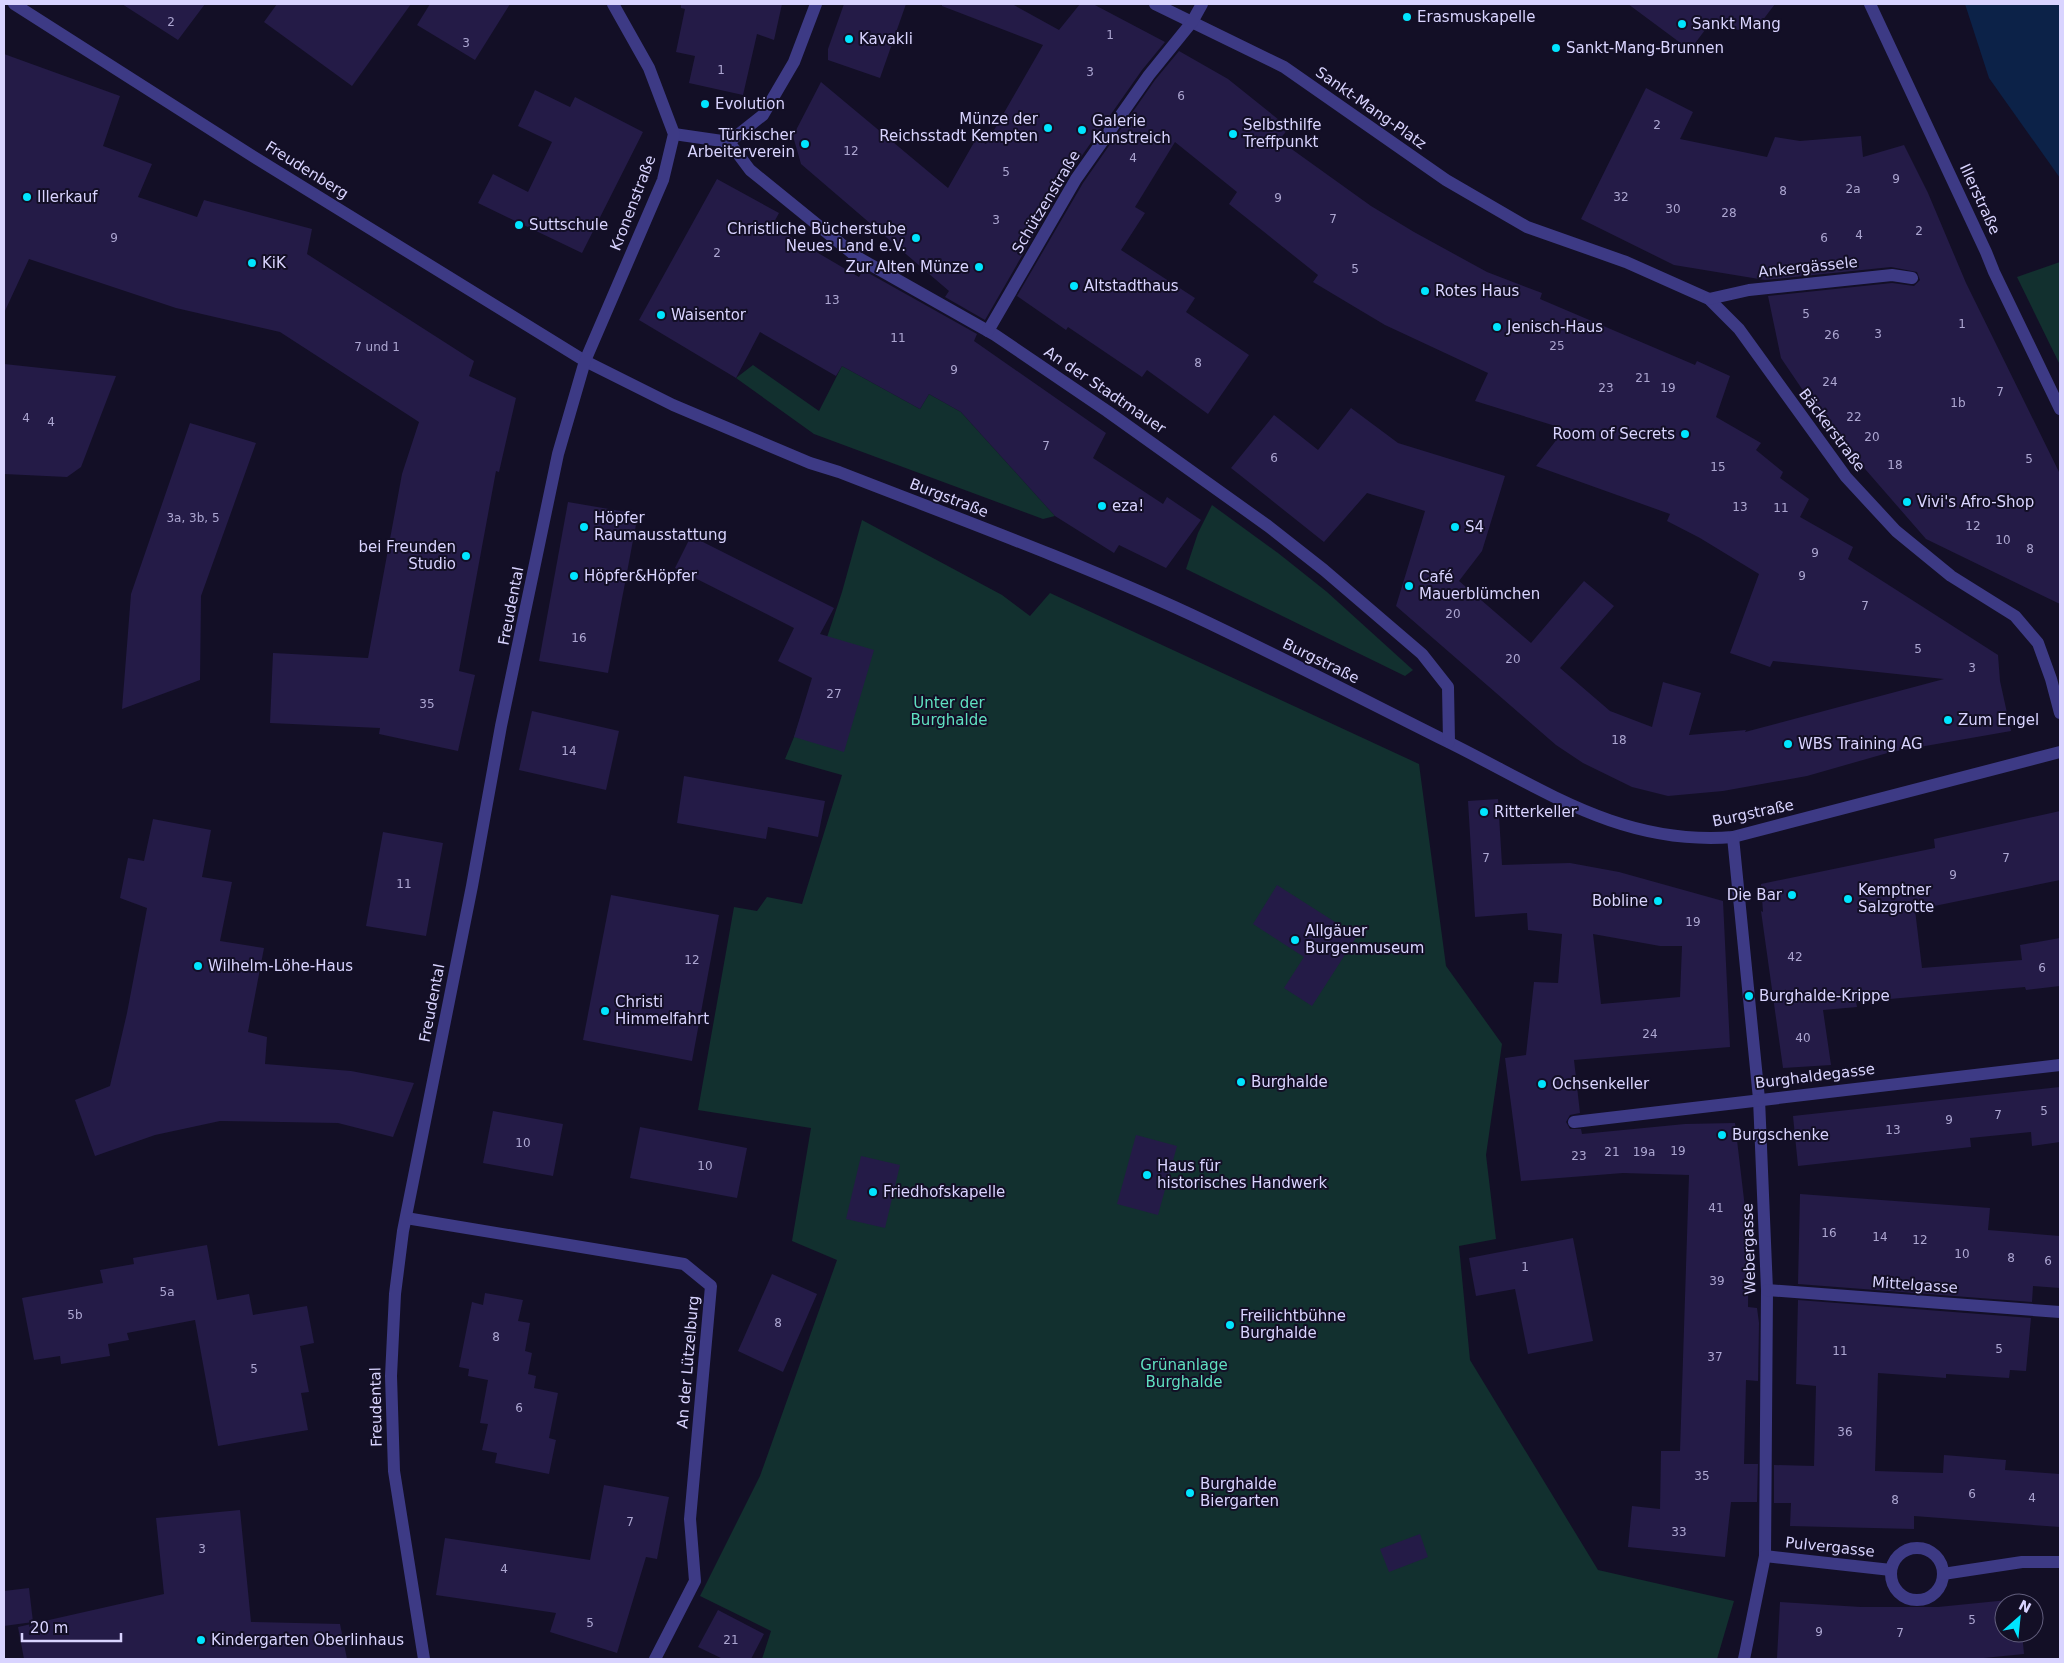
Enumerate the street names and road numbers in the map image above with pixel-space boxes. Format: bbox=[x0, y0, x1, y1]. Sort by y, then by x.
street label: Sankt-Mang-Platz bbox=[1312, 63, 1430, 153]
street label: Freudenberg bbox=[262, 137, 352, 203]
street label: Schützenstraße bbox=[1008, 147, 1084, 257]
street label: Kronenstraße bbox=[607, 153, 659, 253]
street label: Illerstraße bbox=[1956, 161, 2004, 237]
street label: Ankergässele bbox=[1757, 253, 1859, 281]
street label: An der Stadtmauer bbox=[1041, 343, 1170, 438]
street label: Bäckerstraße bbox=[1795, 385, 1869, 475]
street label: Burgstraße bbox=[907, 475, 991, 521]
street label: Freudental bbox=[495, 565, 527, 647]
street label: Burgstraße bbox=[1280, 635, 1362, 687]
street label: Burgstraße bbox=[1711, 796, 1795, 830]
street label: Freudental bbox=[416, 962, 448, 1044]
street label: Burghaldegasse bbox=[1754, 1060, 1876, 1092]
street label: Webergasse bbox=[1738, 1203, 1760, 1295]
street label: Mittelgasse bbox=[1872, 1273, 1958, 1297]
street label: An der Lützelburg bbox=[673, 1295, 703, 1429]
street label: Freudental bbox=[366, 1367, 386, 1447]
street label: Pulvergasse bbox=[1784, 1533, 1876, 1561]

